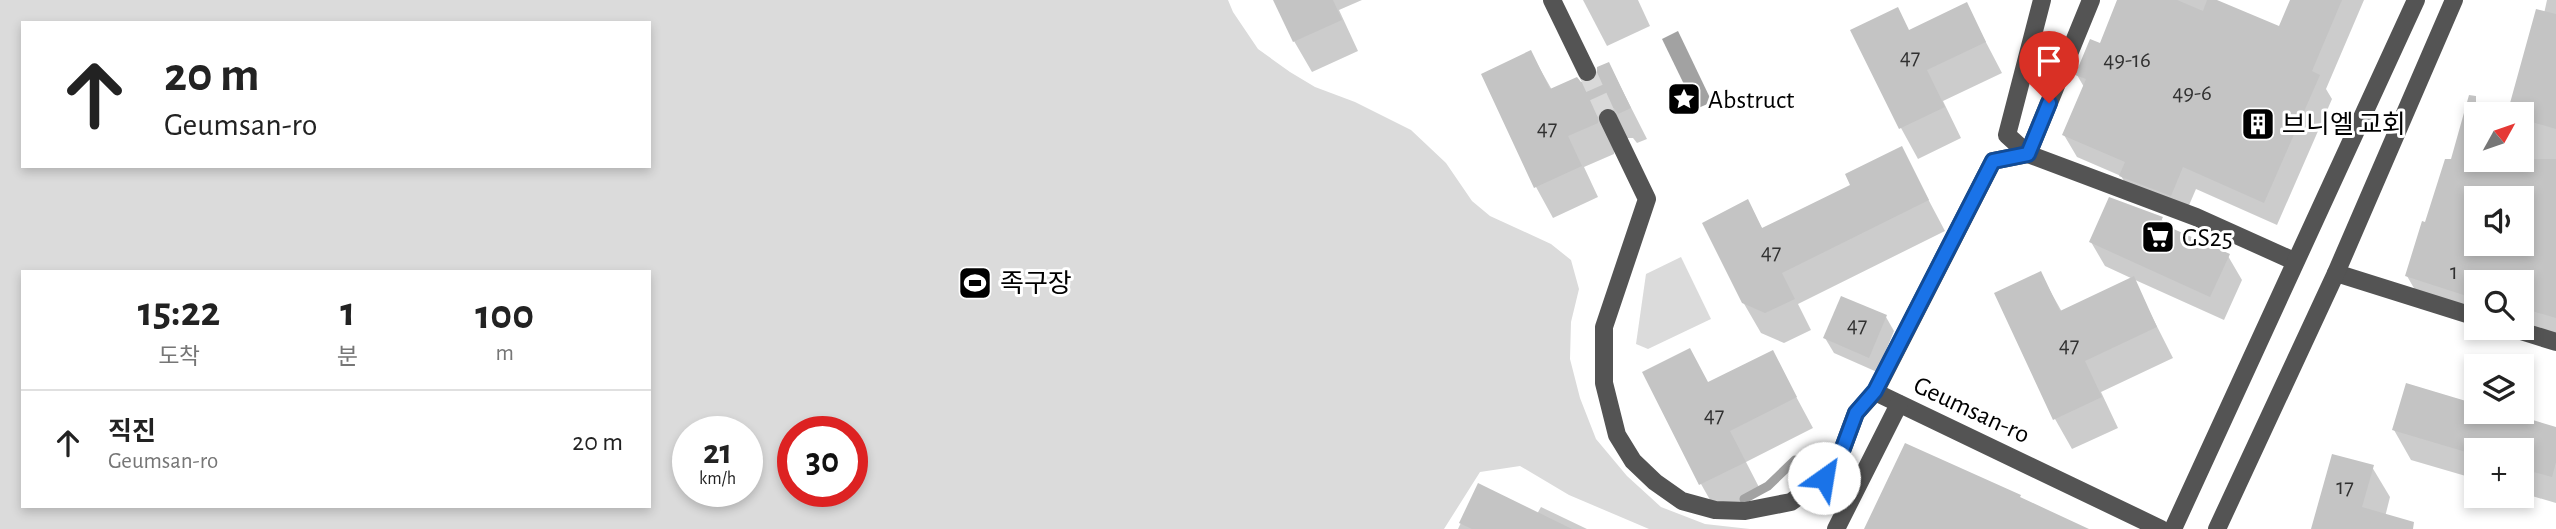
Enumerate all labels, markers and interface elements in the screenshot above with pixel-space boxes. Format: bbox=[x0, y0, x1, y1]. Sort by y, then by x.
pin bbox=[2019, 31, 2079, 103]
icon: arrive bbox=[2030, 42, 2068, 80]
house number: 47 bbox=[1900, 46, 1920, 69]
icon: ahead bbox=[49, 49, 140, 140]
house number: 49-16 bbox=[2103, 49, 2151, 72]
text: 20 m bbox=[164, 51, 260, 100]
place icon: Abstruct bbox=[1665, 80, 1703, 118]
house number: 49-6 bbox=[2172, 82, 2212, 105]
place label: Abstruct bbox=[1708, 87, 1794, 113]
north arrow bbox=[2464, 102, 2534, 172]
map controls bbox=[2464, 102, 2534, 508]
building icon: 브니엘 교회 bbox=[2239, 105, 2277, 143]
text: Geumsan-ro bbox=[164, 109, 318, 141]
place label: 브니엘 교회 bbox=[2282, 111, 2406, 138]
house number: 47 bbox=[1537, 117, 1557, 140]
button: sound bbox=[2464, 186, 2534, 256]
supermarket icon: GS25 bbox=[2139, 218, 2177, 256]
place label: GS25 bbox=[2182, 225, 2233, 251]
house number: 47 bbox=[1761, 241, 1781, 264]
house number: 1 bbox=[2450, 261, 2458, 284]
sports icon: 족구장 bbox=[956, 264, 994, 302]
place label: 족구장 bbox=[1000, 270, 1072, 297]
button: search bbox=[2464, 270, 2534, 340]
text: 15:22 bbox=[138, 291, 220, 333]
text: 1 bbox=[340, 291, 355, 333]
text: 100 bbox=[475, 294, 534, 336]
house number: 47 bbox=[1847, 314, 1867, 337]
house number: 47 bbox=[2059, 334, 2079, 357]
text: m bbox=[495, 342, 514, 365]
text: 도착 bbox=[158, 346, 200, 369]
text: 분 bbox=[337, 346, 358, 369]
button: layers bbox=[2464, 354, 2534, 424]
street label: Geumsan-ro bbox=[1910, 372, 2034, 448]
house number: 47 bbox=[1704, 404, 1724, 427]
speed limit sign: 30 bbox=[777, 416, 868, 507]
text: 직진 bbox=[108, 419, 156, 445]
icon: ahead bbox=[49, 424, 87, 462]
text: 20 m bbox=[572, 429, 623, 455]
text: 21 bbox=[703, 435, 732, 470]
button: + bbox=[2464, 438, 2534, 508]
position arrow bbox=[1787, 441, 1861, 515]
text: Geumsan-ro bbox=[108, 450, 218, 473]
text: km/h bbox=[699, 470, 736, 488]
house number: 17 bbox=[2336, 476, 2354, 499]

